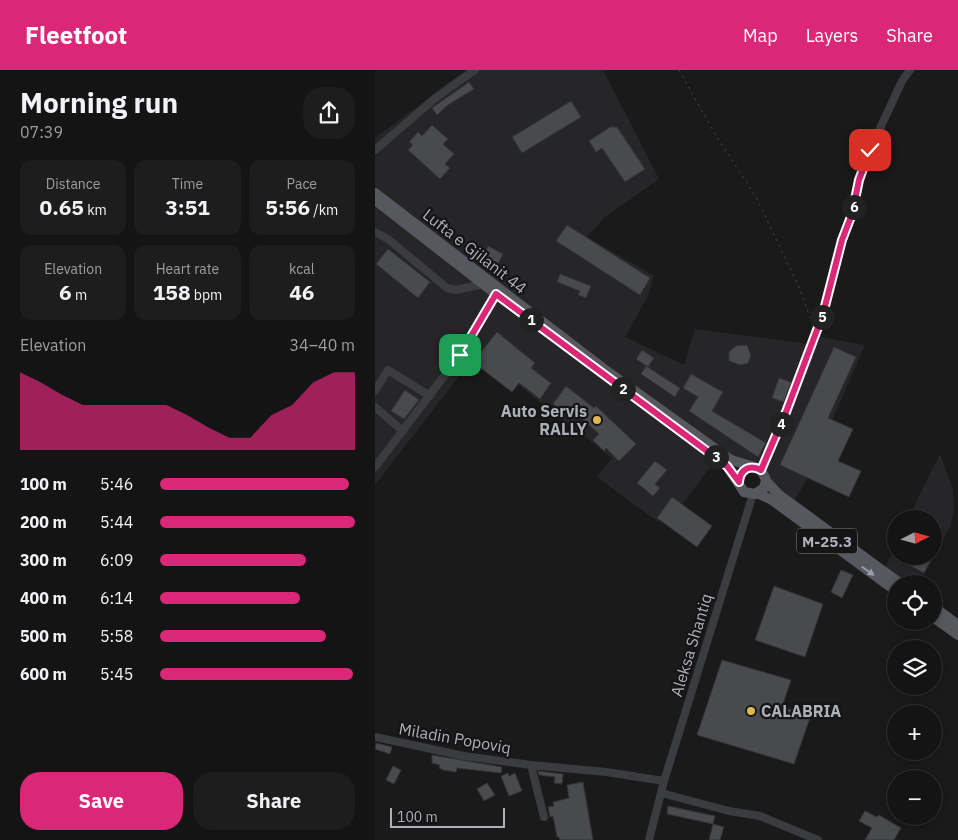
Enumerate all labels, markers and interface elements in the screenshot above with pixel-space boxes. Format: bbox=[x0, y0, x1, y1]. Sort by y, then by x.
text: Fleetfoot bbox=[25, 19, 127, 51]
text: Map bbox=[743, 24, 778, 47]
text: Layers bbox=[806, 24, 858, 47]
text: Share bbox=[886, 24, 933, 47]
text: Morning run bbox=[20, 84, 178, 121]
button: share bbox=[303, 87, 355, 139]
text: 07:39 bbox=[20, 122, 63, 142]
pin bbox=[849, 129, 891, 171]
icon: check bbox=[856, 136, 884, 164]
text: Distance bbox=[46, 175, 100, 193]
text: Time bbox=[172, 175, 203, 193]
text: Pace bbox=[287, 175, 317, 193]
text: 0.65 bbox=[40, 193, 84, 221]
text: 3:51 bbox=[165, 193, 210, 221]
text: 5:56 bbox=[265, 193, 310, 221]
pin: 6 bbox=[841, 194, 867, 220]
text: 6 bbox=[850, 198, 859, 216]
text: km bbox=[84, 201, 107, 219]
text: /km bbox=[310, 201, 338, 219]
street label: Lufta e Gjilanit 44 bbox=[419, 204, 531, 298]
text: Elevation bbox=[44, 260, 102, 278]
text: Heart rate bbox=[156, 260, 219, 278]
text: kcal bbox=[289, 260, 315, 278]
text: 6 bbox=[59, 278, 72, 306]
text: 158 bbox=[153, 278, 191, 306]
text: 46 bbox=[289, 278, 314, 306]
text: m bbox=[72, 286, 87, 304]
text: bpm bbox=[191, 286, 222, 304]
pin: 5 bbox=[809, 304, 835, 330]
pin: 1 bbox=[519, 308, 543, 332]
text: 5 bbox=[818, 308, 827, 326]
text: 1 bbox=[527, 311, 536, 329]
pin bbox=[439, 334, 481, 376]
text: Elevation bbox=[20, 335, 86, 355]
text: 34–40 m bbox=[289, 335, 355, 355]
icon: arrive bbox=[446, 341, 474, 369]
pin: 2 bbox=[611, 376, 635, 402]
text: 2 bbox=[619, 380, 628, 398]
place label: Auto Servis RALLY bbox=[501, 401, 588, 439]
pin: 4 bbox=[769, 412, 793, 436]
marker: Auto Servis RALLY bbox=[591, 414, 603, 426]
text: 4 bbox=[777, 415, 786, 433]
pin: 3 bbox=[703, 444, 729, 470]
text: 3 bbox=[712, 448, 721, 466]
text: 100 m bbox=[20, 474, 67, 494]
text: 5:46 bbox=[100, 474, 133, 494]
north arrow bbox=[887, 510, 943, 565]
map controls bbox=[887, 510, 942, 825]
text: 200 m bbox=[20, 512, 67, 532]
text: 5:44 bbox=[100, 512, 133, 532]
road number: M-25.3 bbox=[797, 528, 857, 554]
text: 300 m bbox=[20, 550, 67, 570]
text: 6:09 bbox=[100, 550, 133, 570]
one-way arrow bbox=[861, 566, 875, 576]
button: locate bbox=[887, 575, 942, 630]
text: 400 m bbox=[20, 588, 67, 608]
text: 6:14 bbox=[100, 588, 133, 608]
street label: Aleksa Shantiq bbox=[666, 591, 716, 699]
text: 500 m bbox=[20, 626, 67, 646]
text: 5:58 bbox=[100, 626, 133, 646]
button: layers bbox=[887, 640, 942, 695]
text: 600 m bbox=[20, 664, 67, 684]
text: 5:45 bbox=[100, 664, 133, 684]
place label: CALABRIA bbox=[761, 701, 841, 721]
marker: CALABRIA bbox=[745, 705, 757, 717]
button: + bbox=[887, 705, 942, 760]
street label: Miladin Popoviq bbox=[397, 718, 513, 758]
button: − bbox=[887, 770, 942, 825]
button: Save bbox=[20, 772, 183, 830]
button: Share bbox=[193, 772, 355, 830]
scale bar bbox=[390, 805, 505, 828]
text: 100 m bbox=[397, 808, 438, 826]

